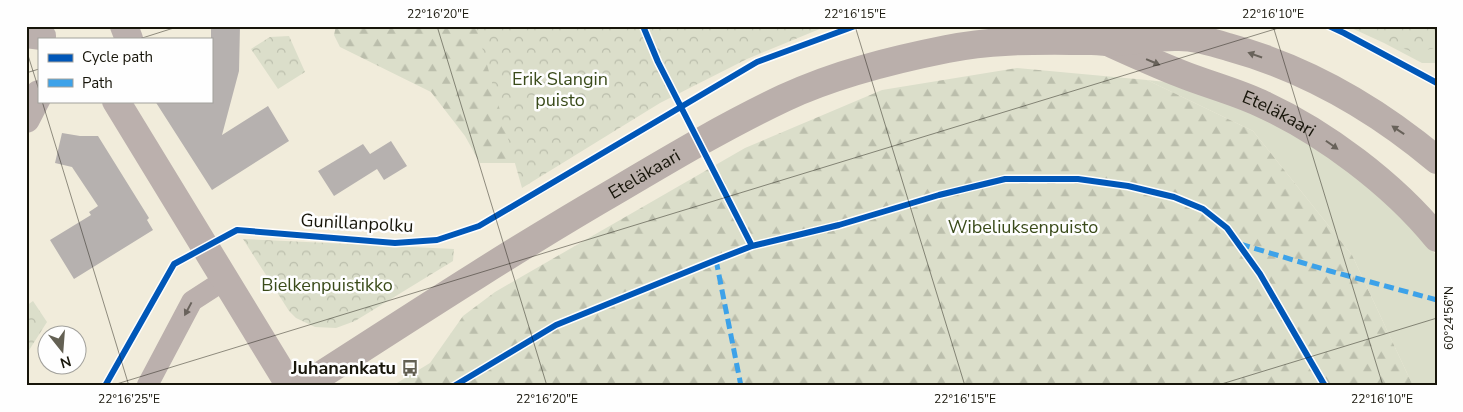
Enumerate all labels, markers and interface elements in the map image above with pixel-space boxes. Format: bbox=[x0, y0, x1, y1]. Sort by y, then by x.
text: 22°16'20"E bbox=[407, 6, 469, 22]
text: 22°16'15"E bbox=[824, 6, 886, 22]
text: 22°16'10"E bbox=[1242, 6, 1304, 22]
legend bbox=[38, 38, 212, 102]
text: Cycle path bbox=[82, 47, 153, 67]
one-way arrow bbox=[1247, 51, 1262, 58]
one-way arrow bbox=[1146, 58, 1160, 66]
park label: Erik Slangin puisto bbox=[512, 67, 608, 112]
text: Path bbox=[82, 73, 113, 93]
street label: Eteläkaari bbox=[1239, 85, 1320, 142]
one-way arrow bbox=[1392, 125, 1405, 135]
one-way arrow bbox=[1325, 140, 1338, 150]
street label: Eteläkaari bbox=[604, 144, 685, 205]
street label: Gunillanpolku bbox=[300, 208, 414, 238]
park label: Wibeliuksenpuisto bbox=[948, 215, 1098, 239]
park label: Bielkenpuistikko bbox=[261, 273, 393, 297]
text: 60°24'56"N bbox=[1441, 286, 1457, 350]
one-way arrow bbox=[184, 301, 192, 316]
north arrow bbox=[38, 324, 88, 374]
text: N bbox=[58, 351, 73, 373]
place label: Juhanankatu bbox=[290, 356, 396, 380]
bus stop icon: Juhanankatu bbox=[400, 358, 420, 378]
text: 22°16'25"E bbox=[98, 391, 160, 407]
text: 22°16'20"E bbox=[516, 391, 578, 407]
text: 22°16'15"E bbox=[934, 391, 996, 407]
text: 22°16'10"E bbox=[1351, 391, 1413, 407]

